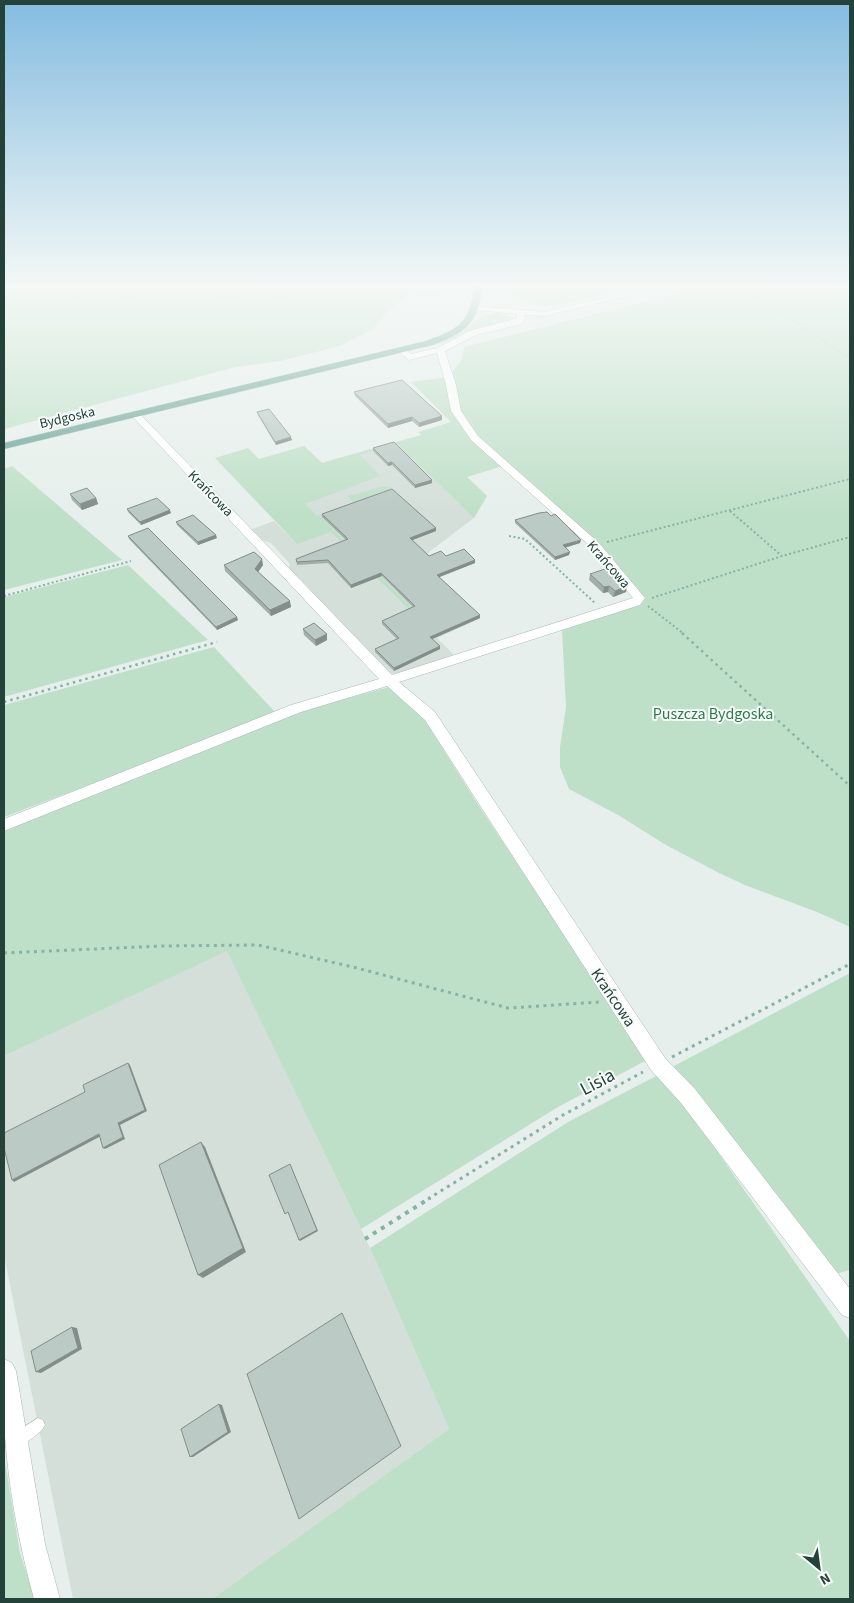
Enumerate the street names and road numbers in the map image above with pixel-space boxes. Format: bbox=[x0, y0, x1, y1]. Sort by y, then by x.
street label: Bydgoska bbox=[37, 402, 97, 434]
street label: Krańcowa bbox=[183, 466, 238, 521]
street label: Krańcowa bbox=[582, 536, 635, 593]
street label: Krańcowa bbox=[586, 964, 641, 1031]
street label: Lisia bbox=[575, 1062, 620, 1103]

